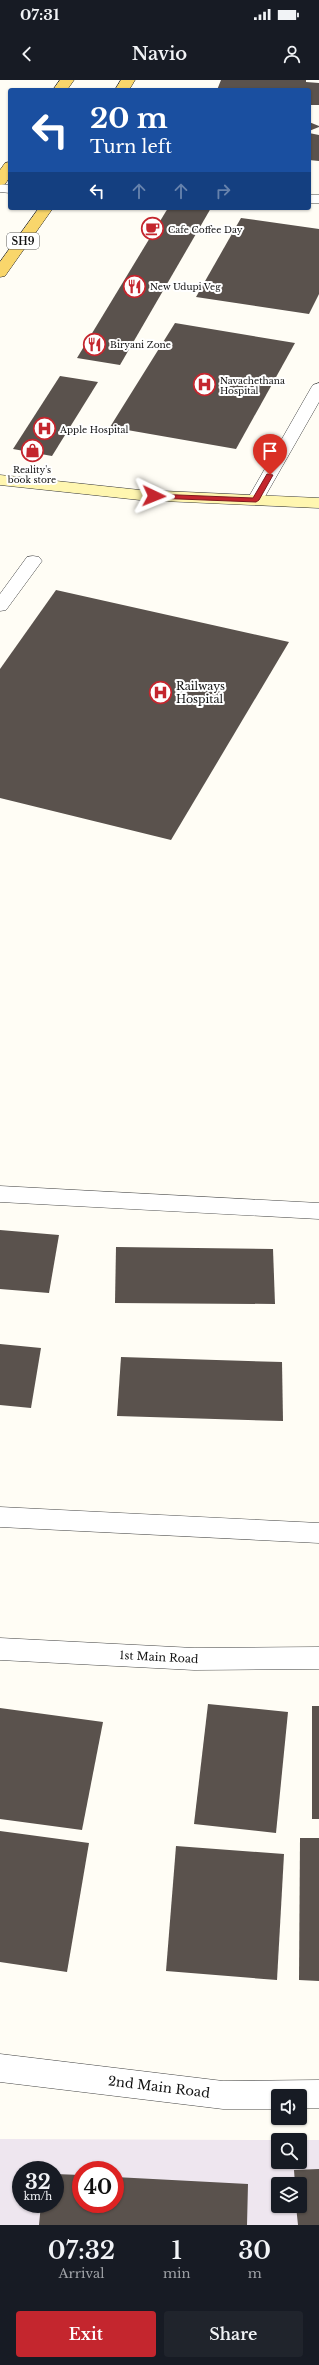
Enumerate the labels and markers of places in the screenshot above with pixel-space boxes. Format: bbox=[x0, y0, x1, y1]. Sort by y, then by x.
cafe icon: Cafe Coffee Day bbox=[140, 216, 166, 242]
place label: Cafe Coffee Day bbox=[168, 224, 243, 235]
restaurant icon: New Udupi Veg bbox=[122, 273, 148, 299]
place label: New Udupi Veg bbox=[150, 281, 221, 292]
restaurant icon: Biryani Zone bbox=[82, 331, 108, 357]
place label: Biryani Zone bbox=[110, 339, 171, 350]
hospital icon: Navachethana Hospital bbox=[191, 372, 217, 398]
place label: Navachethana Hospital bbox=[220, 375, 285, 396]
hospital icon: Apple Hospital bbox=[31, 416, 57, 442]
place label: Apple Hospital bbox=[59, 424, 128, 435]
pin bbox=[253, 434, 287, 475]
shop icon: Reality's book store bbox=[19, 437, 45, 463]
place label: Reality's book store bbox=[7, 464, 56, 485]
hospital icon: Railways Hospital bbox=[147, 679, 173, 705]
place label: Railways Hospital bbox=[176, 679, 225, 706]

